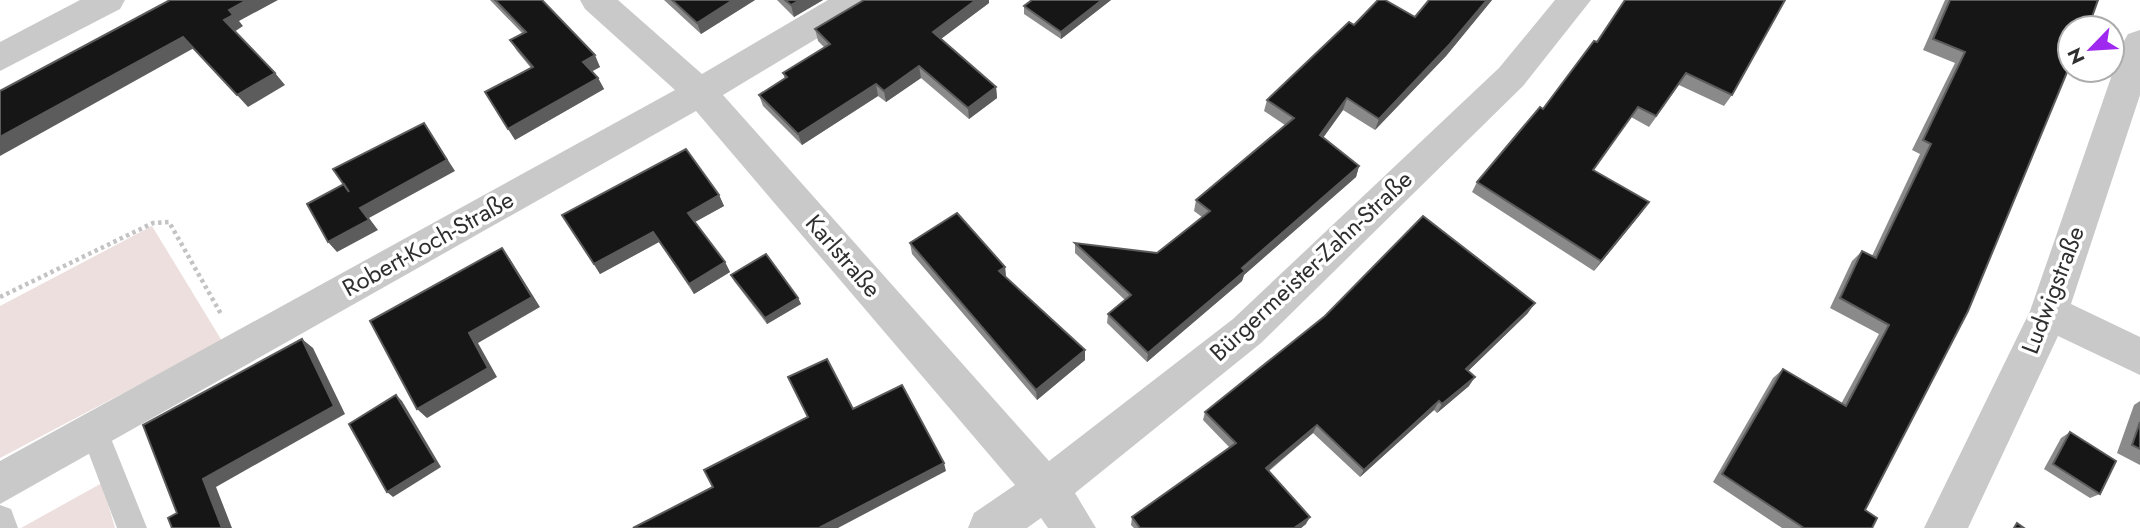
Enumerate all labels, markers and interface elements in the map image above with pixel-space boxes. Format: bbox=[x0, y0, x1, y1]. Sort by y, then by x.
north arrow bbox=[2056, 14, 2126, 84]
text: N bbox=[2061, 43, 2091, 69]
street label: Bürgermeister-Zahn-Straße bbox=[1201, 162, 1420, 369]
street label: Robert-Koch-Straße bbox=[336, 182, 520, 305]
street label: Karlstraße bbox=[797, 206, 889, 305]
street label: Ludwigstraße bbox=[2012, 221, 2093, 359]

